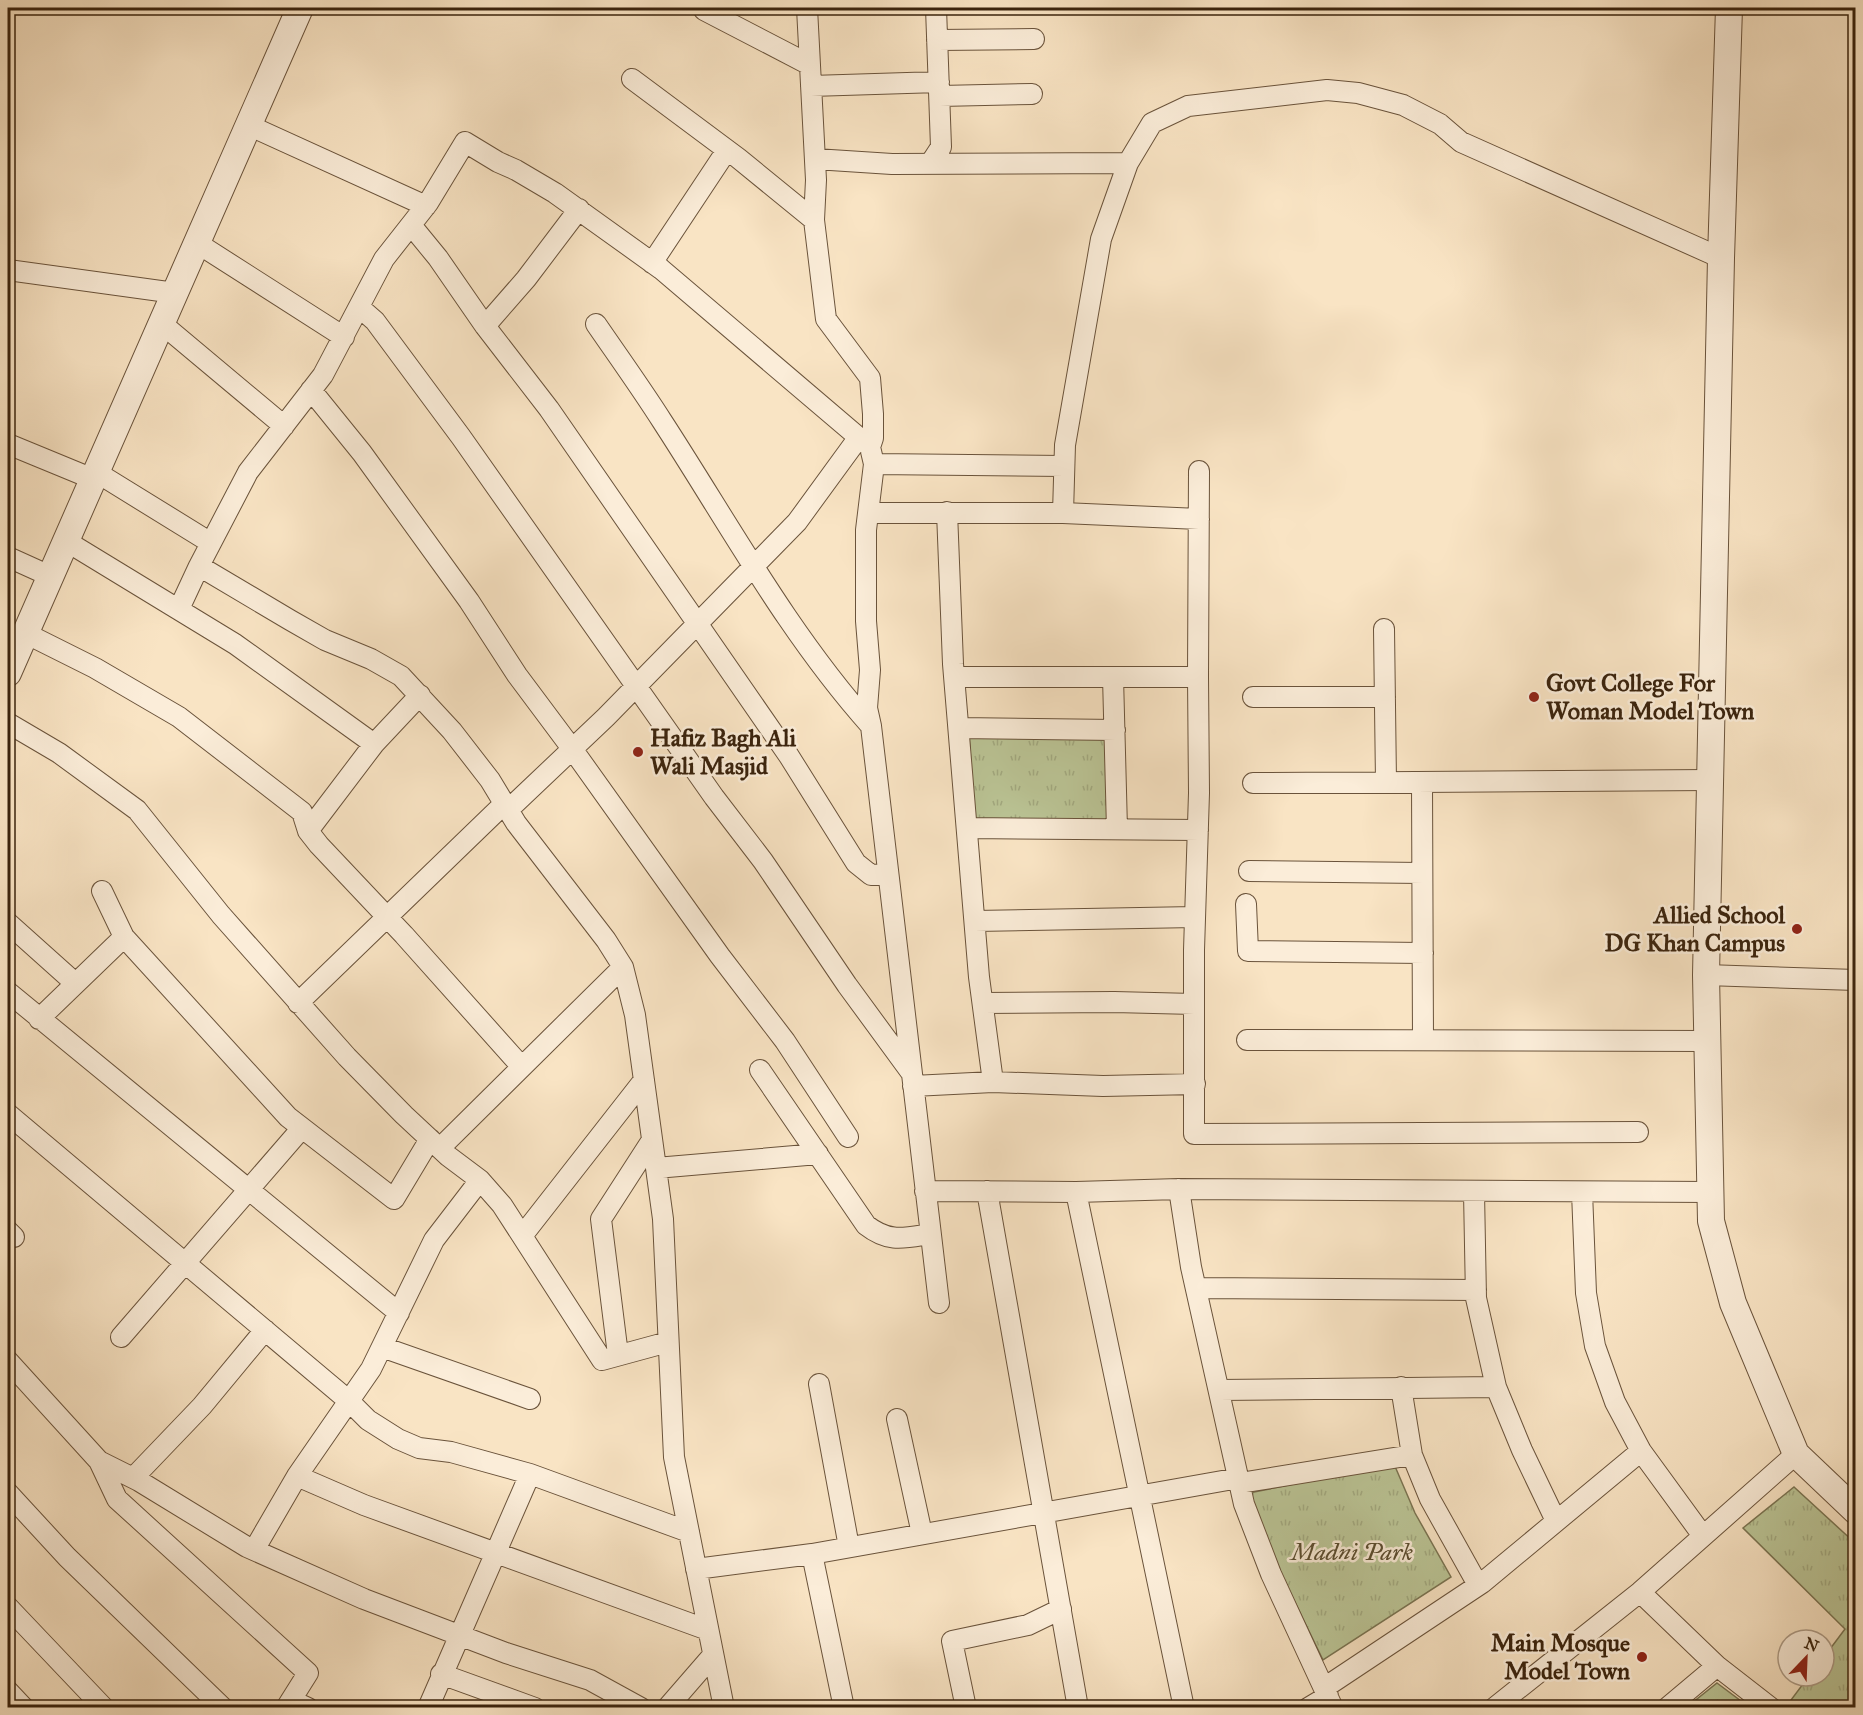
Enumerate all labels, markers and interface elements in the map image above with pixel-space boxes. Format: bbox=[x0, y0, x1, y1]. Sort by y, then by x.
place label: Govt College For Woman Model Town bbox=[1546, 668, 1754, 726]
marker: Govt College For Woman Model Town bbox=[1527, 690, 1541, 704]
place label: Hafiz Bagh Ali Wali Masjid bbox=[650, 723, 796, 781]
marker: Hafiz Bagh Ali Wali Masjid bbox=[631, 745, 645, 759]
place label: Allied School DG Khan Campus bbox=[1604, 900, 1786, 958]
marker: Allied School DG Khan Campus bbox=[1790, 922, 1804, 936]
park label: Madni Park bbox=[1289, 1537, 1413, 1567]
place label: Main Mosque Model Town bbox=[1491, 1628, 1630, 1686]
north arrow bbox=[1776, 1628, 1836, 1688]
text: N bbox=[1802, 1633, 1822, 1656]
marker: Main Mosque Model Town bbox=[1635, 1650, 1649, 1664]

